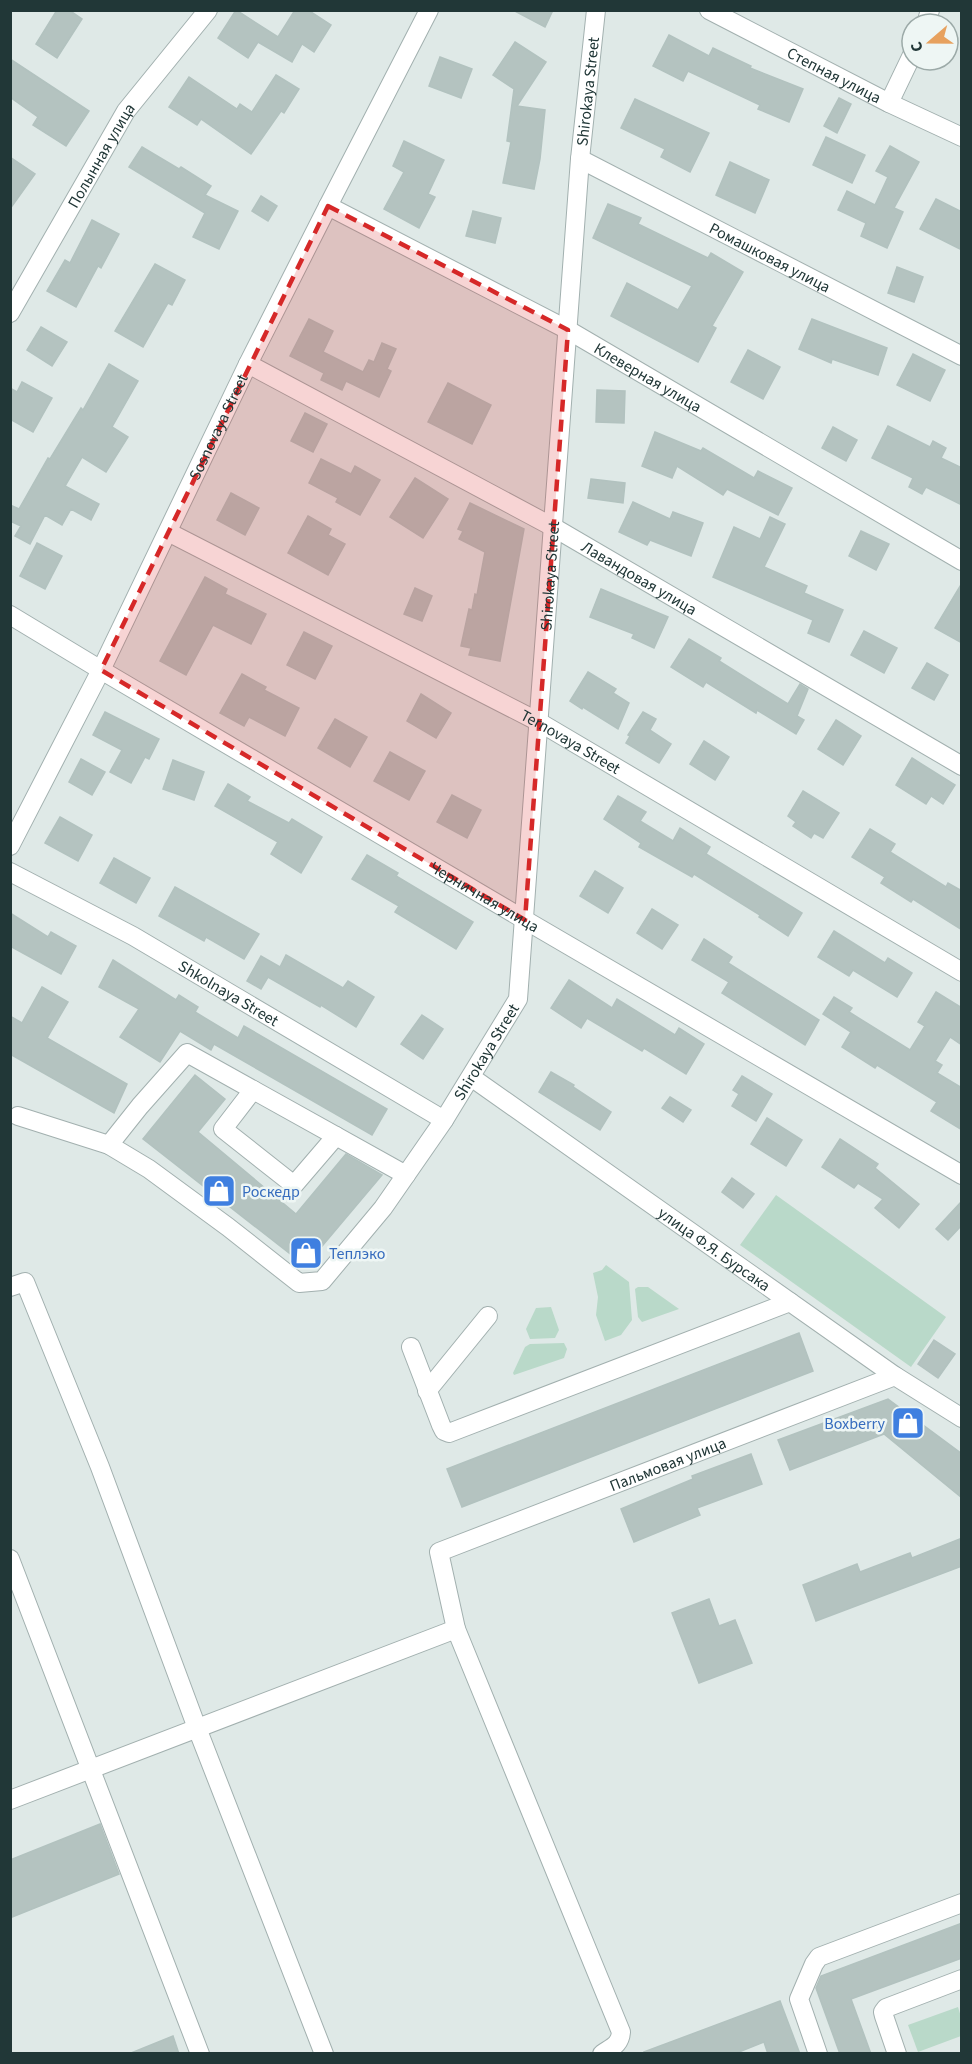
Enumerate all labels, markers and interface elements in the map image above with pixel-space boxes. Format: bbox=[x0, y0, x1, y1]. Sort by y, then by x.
north arrow bbox=[900, 12, 960, 72]
street label: Shirokaya Street bbox=[571, 35, 605, 147]
text: С bbox=[905, 39, 929, 55]
street label: Степная улица bbox=[783, 42, 885, 109]
street label: Полынная улица bbox=[63, 99, 140, 212]
street label: Ромашковая улица bbox=[705, 218, 834, 298]
street label: Клеверная улица bbox=[590, 338, 706, 418]
street label: Sosnovaya Street bbox=[184, 370, 254, 484]
street label: Shirokaya Street bbox=[535, 520, 565, 631]
street label: Лавандовая улица bbox=[577, 536, 701, 621]
street label: Ternovaya Street bbox=[517, 704, 625, 780]
street label: Черничная улица bbox=[426, 856, 543, 938]
street label: Shkolnaya Street bbox=[174, 955, 283, 1032]
street label: Shirokaya Street bbox=[449, 999, 525, 1105]
shop icon: Роскедр bbox=[201, 1173, 237, 1209]
place label: Роскедр bbox=[242, 1181, 300, 1203]
street label: улица Ф.Я. Бурсака bbox=[653, 1202, 775, 1297]
shop icon: Теплэко bbox=[288, 1235, 324, 1271]
place label: Теплэко bbox=[329, 1243, 385, 1265]
shop icon: Boxberry bbox=[890, 1405, 926, 1441]
place label: Boxberry bbox=[824, 1413, 886, 1435]
street label: Пальмовая улица bbox=[607, 1432, 730, 1497]

